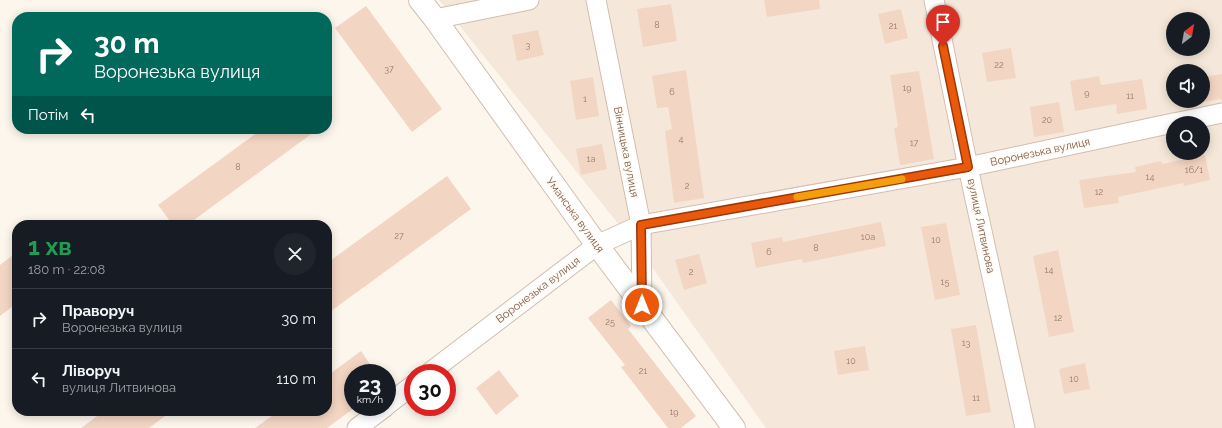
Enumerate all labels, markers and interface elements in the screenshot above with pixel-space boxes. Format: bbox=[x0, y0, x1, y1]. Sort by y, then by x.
pin bbox=[926, 5, 960, 46]
icon: arrive bbox=[932, 11, 954, 33]
north arrow bbox=[1166, 12, 1210, 56]
map controls bbox=[1166, 12, 1210, 160]
house number: 8 bbox=[654, 20, 660, 30]
house number: 21 bbox=[889, 21, 897, 31]
text: 30 m bbox=[94, 27, 160, 60]
icon: right bbox=[28, 28, 80, 80]
house number: 3 bbox=[526, 40, 531, 50]
house number: 22 bbox=[994, 60, 1004, 70]
text: Воронезька вулиця bbox=[94, 61, 260, 82]
house number: 37 bbox=[384, 64, 394, 74]
button: sound bbox=[1166, 64, 1210, 108]
house number: 19 bbox=[902, 83, 912, 93]
house number: 6 bbox=[669, 87, 675, 97]
house number: 9 bbox=[1084, 88, 1090, 98]
house number: 11 bbox=[1126, 91, 1134, 101]
house number: 1 bbox=[583, 94, 587, 104]
icon: left bbox=[77, 104, 99, 126]
text: Потім bbox=[28, 106, 69, 124]
street label: Вінницька вулиця bbox=[611, 106, 641, 198]
house number: 20 bbox=[1042, 115, 1053, 125]
button: search bbox=[1166, 116, 1210, 160]
house number: 4 bbox=[679, 134, 684, 144]
street label: Воронезька вулиця bbox=[989, 135, 1091, 169]
house number: 17 bbox=[910, 138, 918, 148]
house number: 1а bbox=[587, 154, 595, 164]
house number: 8 bbox=[235, 162, 241, 172]
house number: 16/1 bbox=[1185, 165, 1203, 175]
house number: 14 bbox=[1146, 172, 1154, 182]
street label: Уманська вулиця bbox=[543, 175, 607, 255]
street label: вулиця Литвинова bbox=[965, 177, 997, 275]
house number: 2 bbox=[685, 181, 690, 191]
house number: 12 bbox=[1095, 187, 1104, 197]
house number: 27 bbox=[394, 231, 404, 241]
text: 1 хв bbox=[28, 232, 72, 261]
house number: 10а bbox=[861, 232, 875, 242]
button: close bbox=[274, 233, 316, 275]
house number: 10 bbox=[931, 235, 941, 245]
house number: 8 bbox=[813, 243, 819, 253]
house number: 6 bbox=[766, 247, 772, 257]
street label: Воронезька вулиця bbox=[493, 254, 583, 326]
text: 180 m · 22:08 bbox=[28, 262, 105, 277]
house number: 14 bbox=[1045, 265, 1053, 275]
house number: 2 bbox=[689, 267, 694, 277]
house number: 15 bbox=[941, 277, 949, 287]
position arrow bbox=[621, 284, 663, 326]
text: Праворуч bbox=[62, 302, 134, 320]
icon: right bbox=[28, 308, 50, 330]
text: 30 m bbox=[281, 310, 316, 328]
house number: 12 bbox=[1054, 313, 1063, 323]
house number: 25 bbox=[605, 317, 615, 327]
text: Воронезька вулиця bbox=[62, 320, 182, 335]
house number: 13 bbox=[962, 338, 971, 348]
house number: 10 bbox=[846, 356, 856, 366]
text: Ліворуч bbox=[62, 362, 120, 380]
speed limit sign: 30 bbox=[404, 364, 456, 416]
house number: 21 bbox=[639, 366, 647, 376]
icon: left bbox=[28, 368, 50, 390]
text: 110 m bbox=[276, 370, 316, 388]
text: 23 bbox=[359, 373, 381, 397]
house number: 10 bbox=[1069, 374, 1079, 384]
text: вулиця Литвинова bbox=[62, 380, 176, 395]
house number: 11 bbox=[972, 393, 980, 403]
text: km/h bbox=[357, 394, 383, 405]
house number: 19 bbox=[669, 407, 679, 417]

